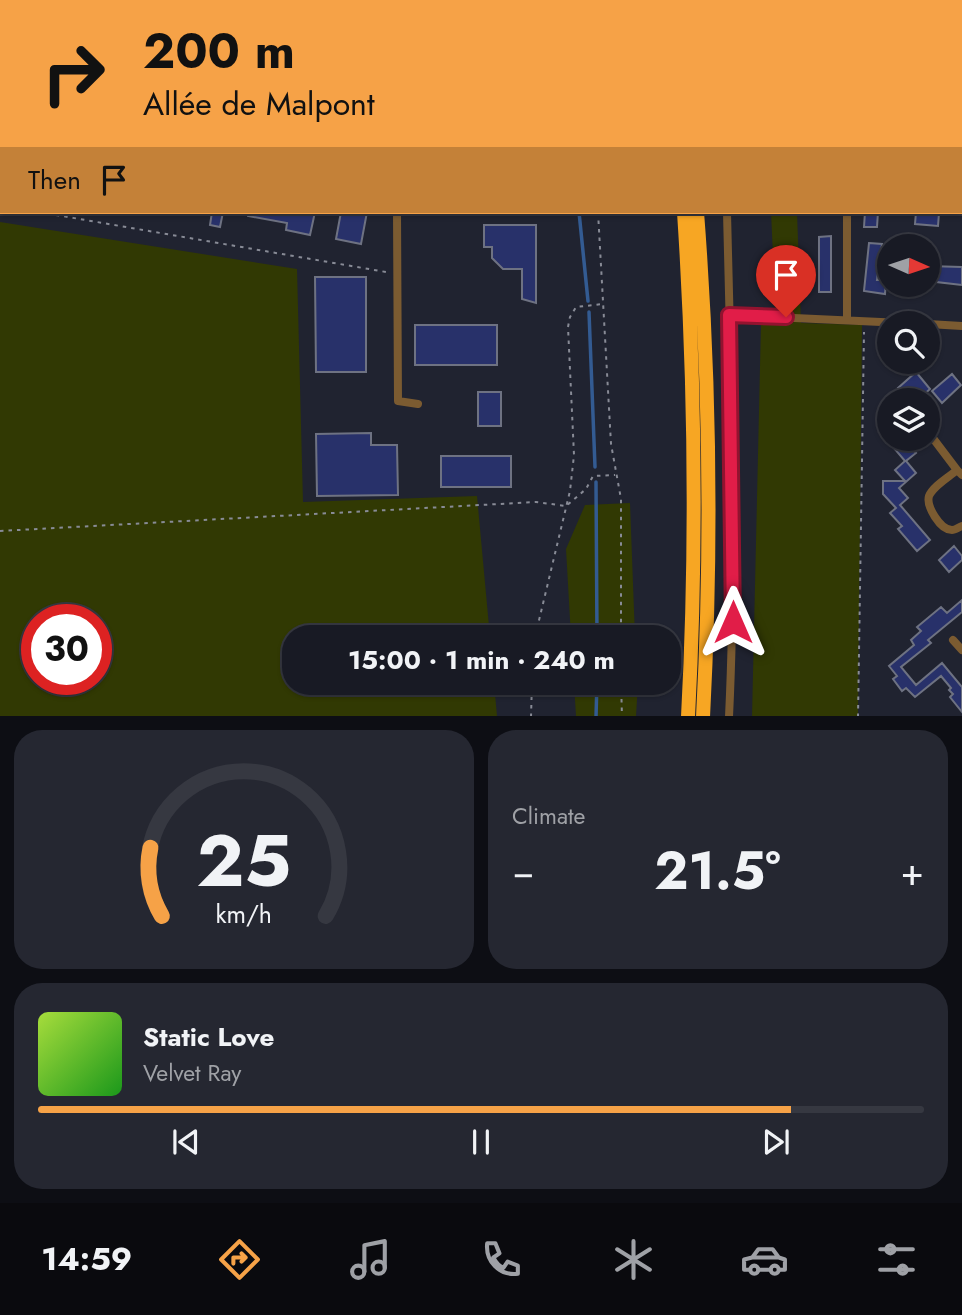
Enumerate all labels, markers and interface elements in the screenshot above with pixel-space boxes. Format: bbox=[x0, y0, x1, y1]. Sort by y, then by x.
text: 200 m bbox=[143, 16, 295, 86]
icon: right bbox=[28, 28, 119, 119]
text: Allée de Malpont bbox=[143, 81, 375, 127]
text: Then bbox=[28, 161, 81, 199]
icon: arrive bbox=[95, 161, 133, 199]
north arrow bbox=[877, 234, 940, 298]
map controls bbox=[877, 234, 940, 451]
pin bbox=[756, 245, 816, 317]
icon: arrive bbox=[767, 256, 805, 294]
button: search bbox=[877, 311, 940, 374]
button: layers bbox=[877, 388, 940, 451]
position arrow bbox=[696, 585, 770, 659]
speed limit sign: 30 bbox=[21, 604, 112, 695]
text: 15:00 · 1 min · 240 m bbox=[348, 641, 615, 679]
text: Climate bbox=[512, 799, 585, 833]
text: 25 bbox=[197, 808, 291, 913]
text: 21.5° bbox=[654, 833, 781, 909]
text: − bbox=[512, 844, 534, 899]
text: + bbox=[901, 844, 924, 899]
text: km/h bbox=[216, 895, 272, 931]
text: Static Love bbox=[143, 1018, 275, 1056]
text: Velvet Ray bbox=[143, 1056, 241, 1090]
icon: previous bbox=[167, 1123, 205, 1161]
icon: pause bbox=[462, 1123, 500, 1161]
icon: next bbox=[757, 1123, 795, 1161]
icon: directions bbox=[215, 1235, 264, 1284]
icon: music bbox=[346, 1235, 395, 1284]
icon: phone bbox=[477, 1235, 526, 1284]
icon: climate bbox=[609, 1235, 658, 1284]
icon: car bbox=[740, 1235, 789, 1284]
icon: filters bbox=[872, 1235, 921, 1284]
text: 14:59 bbox=[41, 1236, 132, 1282]

